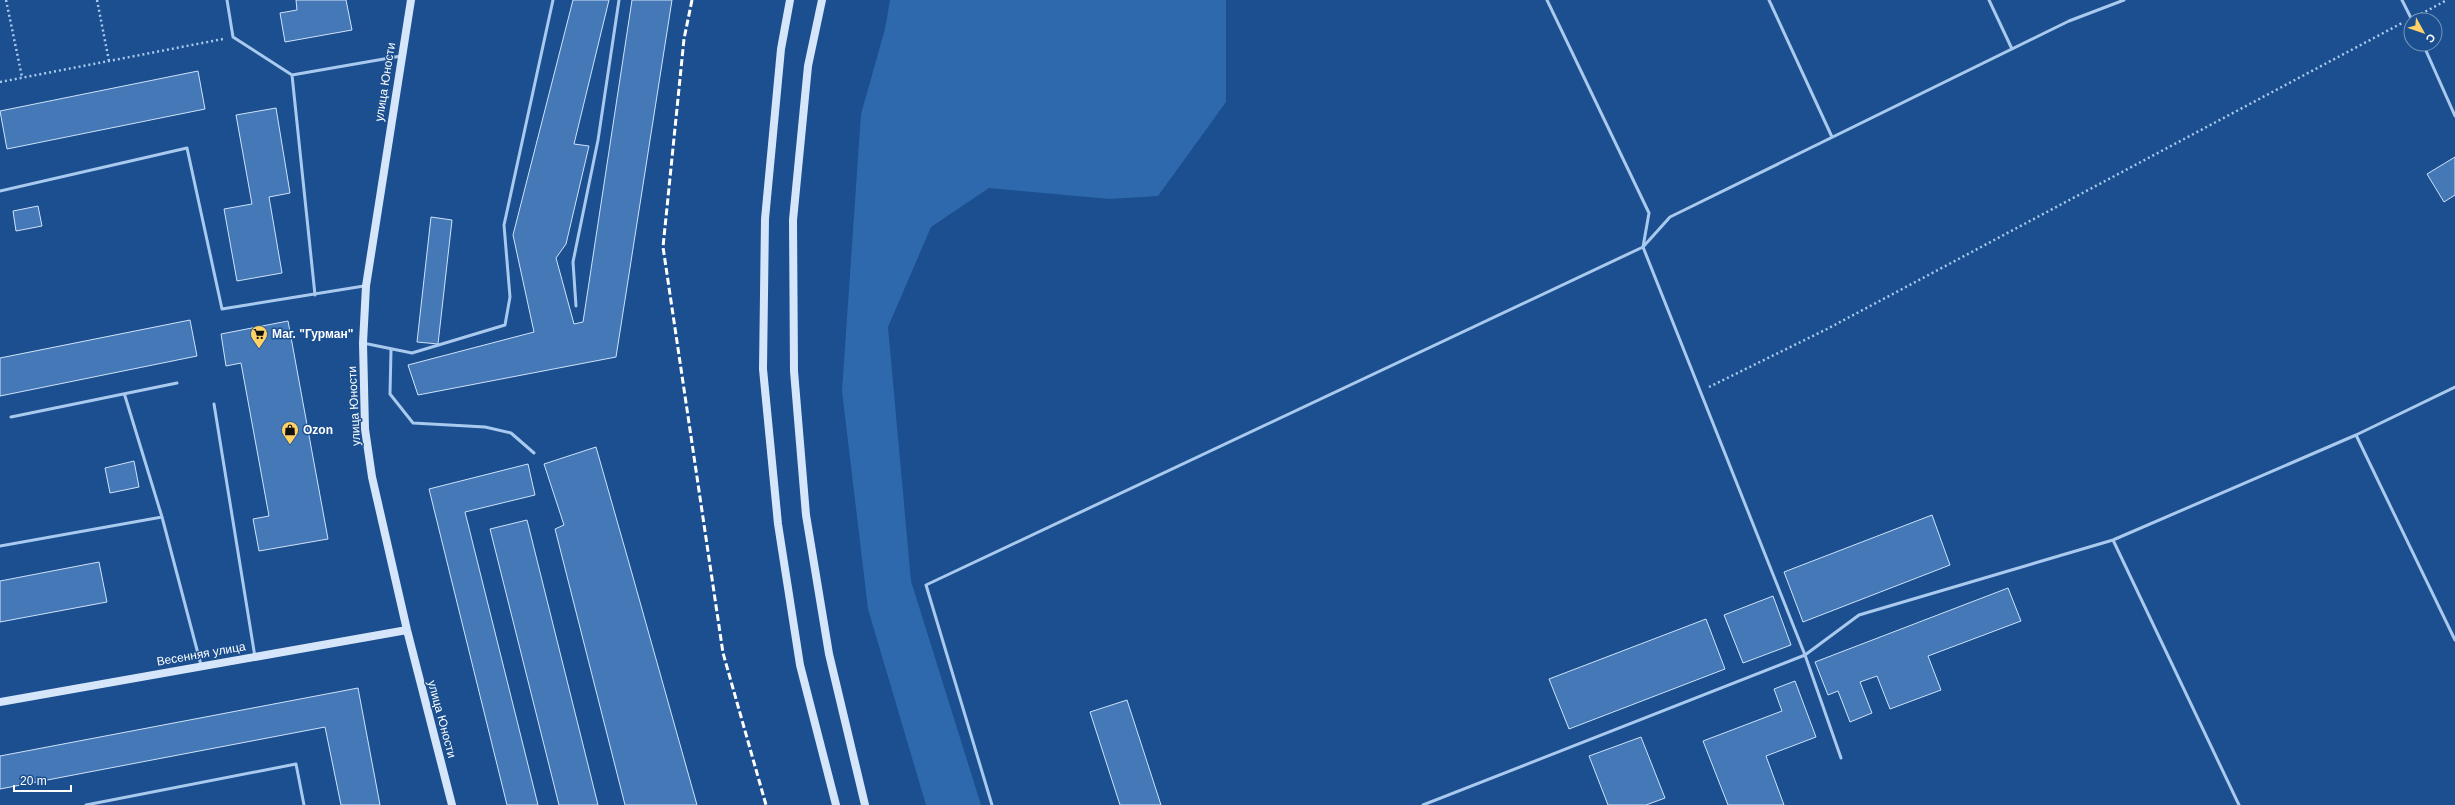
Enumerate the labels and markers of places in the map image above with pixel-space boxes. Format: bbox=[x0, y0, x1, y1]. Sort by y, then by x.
supermarket icon: Маг. "Гурман" bbox=[249, 324, 269, 349]
place label: Маг. "Гурман" bbox=[272, 327, 353, 341]
shop icon: Ozon bbox=[280, 420, 300, 445]
place label: Ozon bbox=[303, 423, 333, 437]

